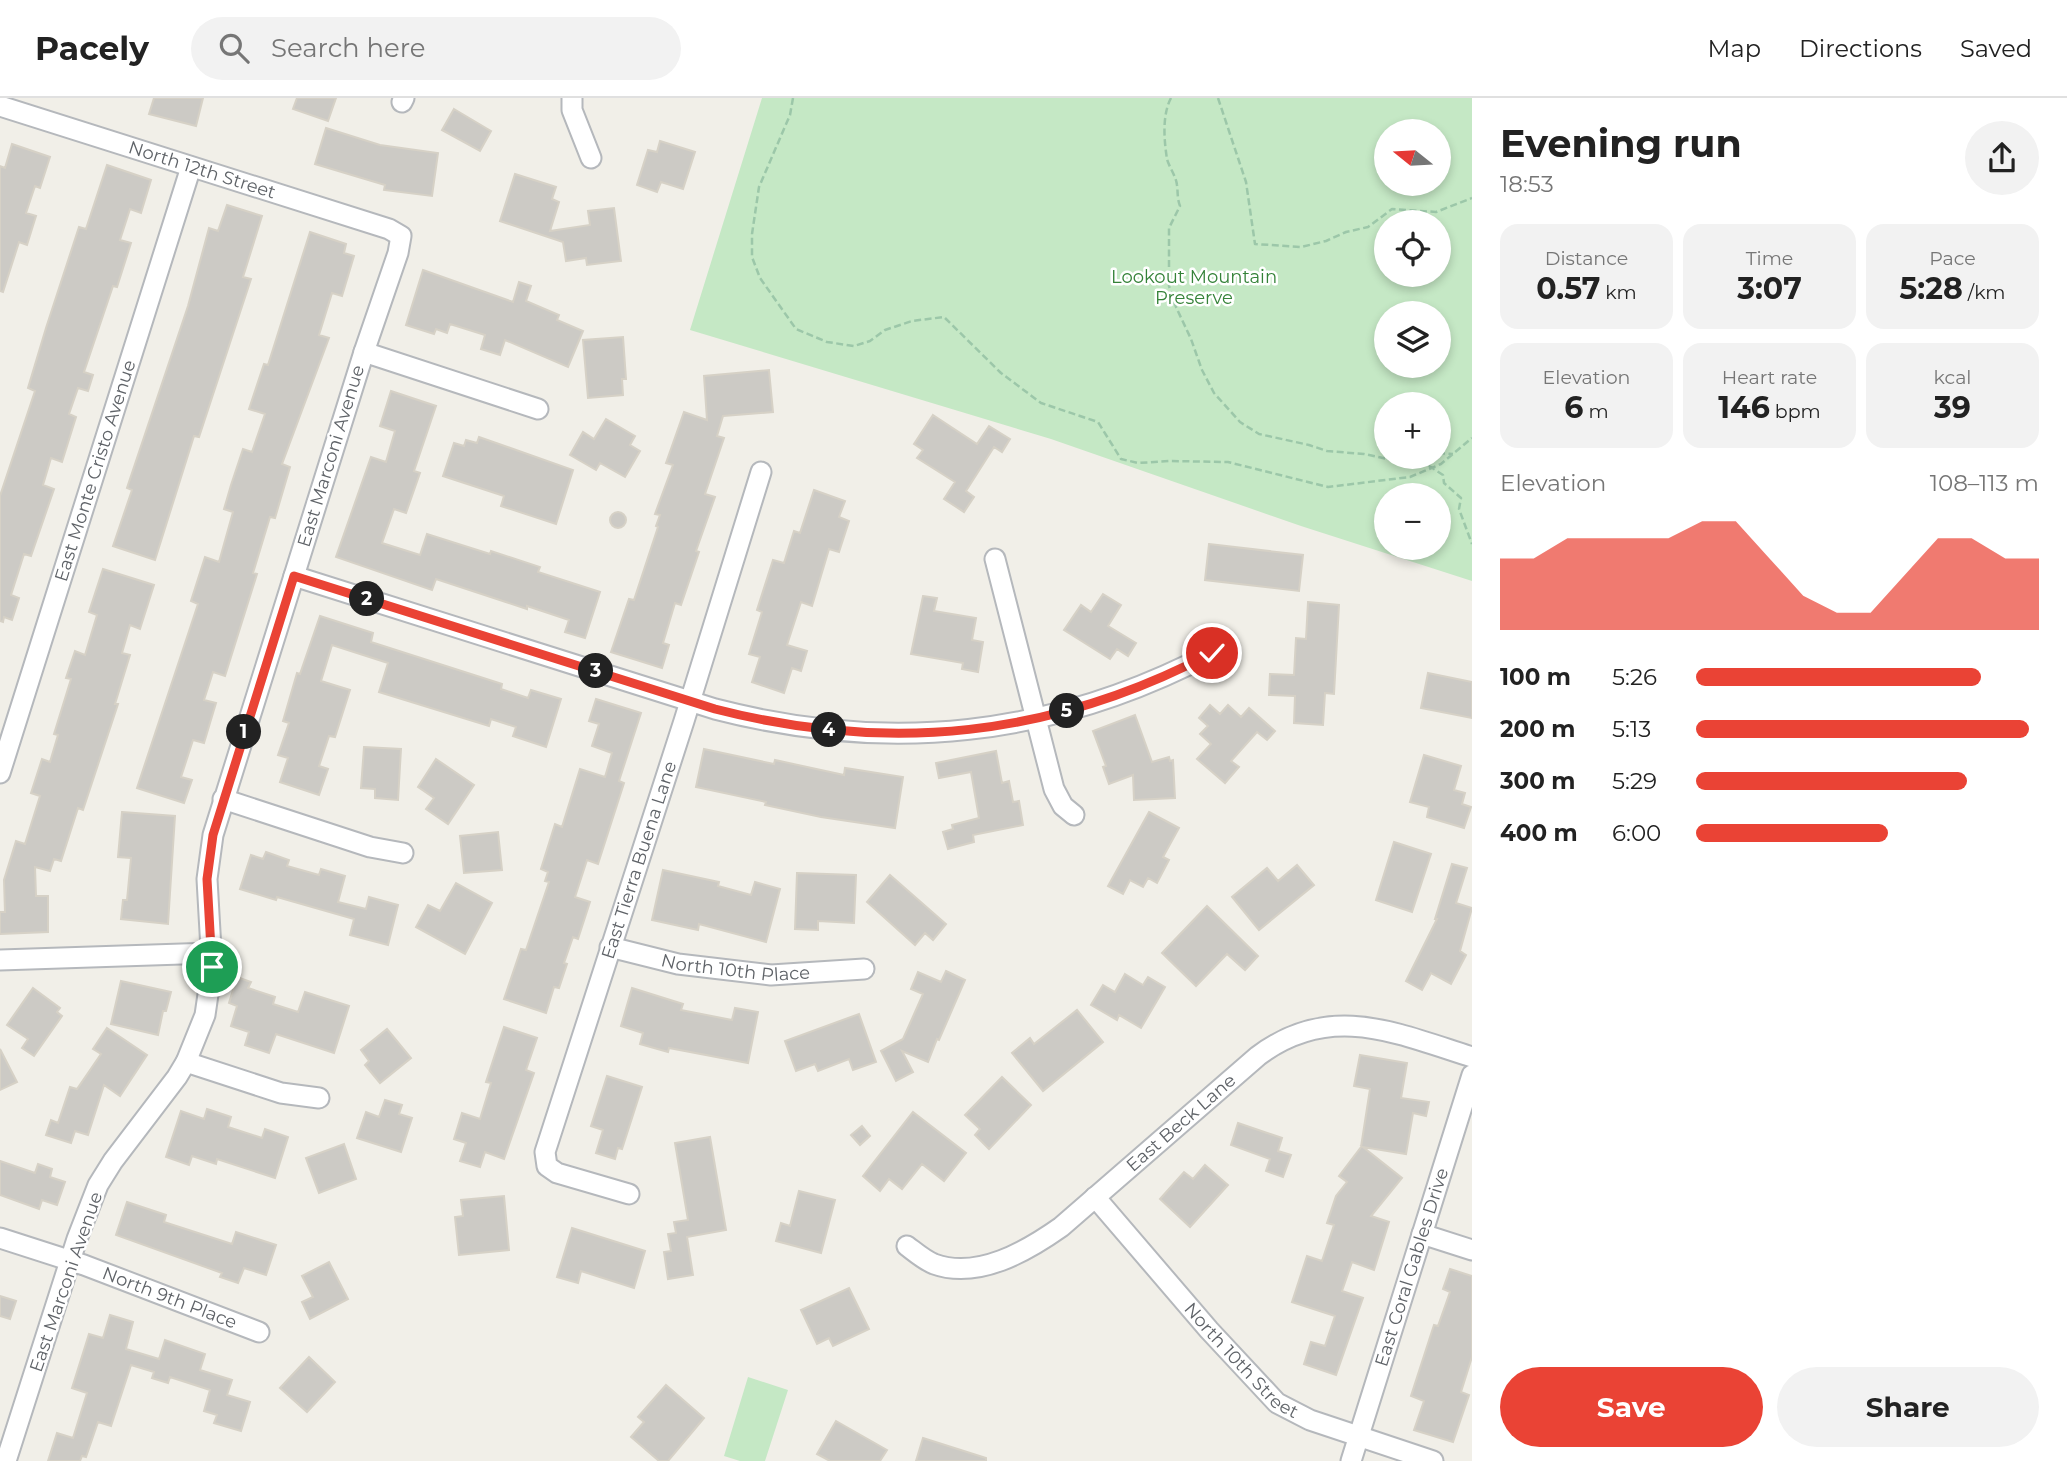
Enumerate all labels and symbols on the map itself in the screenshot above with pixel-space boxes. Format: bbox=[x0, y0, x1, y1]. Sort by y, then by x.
north arrow bbox=[1374, 119, 1451, 196]
street label: North 12th Street bbox=[126, 136, 278, 203]
park label: Lookout Mountain Preserve bbox=[1111, 266, 1277, 309]
street label: East Monte Cristo Avenue bbox=[50, 357, 141, 584]
street label: East Marconi Avenue bbox=[293, 362, 369, 550]
pin: 2 bbox=[350, 582, 384, 616]
pin bbox=[1182, 623, 1242, 683]
pin: 3 bbox=[578, 654, 614, 688]
pin: 5 bbox=[1050, 694, 1084, 728]
pin: 4 bbox=[812, 712, 846, 748]
pin: 1 bbox=[226, 714, 262, 750]
street label: East Tierra Buena Lane bbox=[597, 758, 681, 962]
pin bbox=[182, 937, 242, 997]
street label: North 10th Place bbox=[659, 949, 811, 986]
street label: East Beck Lane bbox=[1122, 1069, 1240, 1176]
street label: East Coral Gables Drive bbox=[1370, 1165, 1453, 1369]
street label: East Marconi Avenue bbox=[25, 1189, 107, 1375]
street label: North 9th Place bbox=[99, 1262, 240, 1334]
street label: North 10th Street bbox=[1179, 1298, 1302, 1423]

